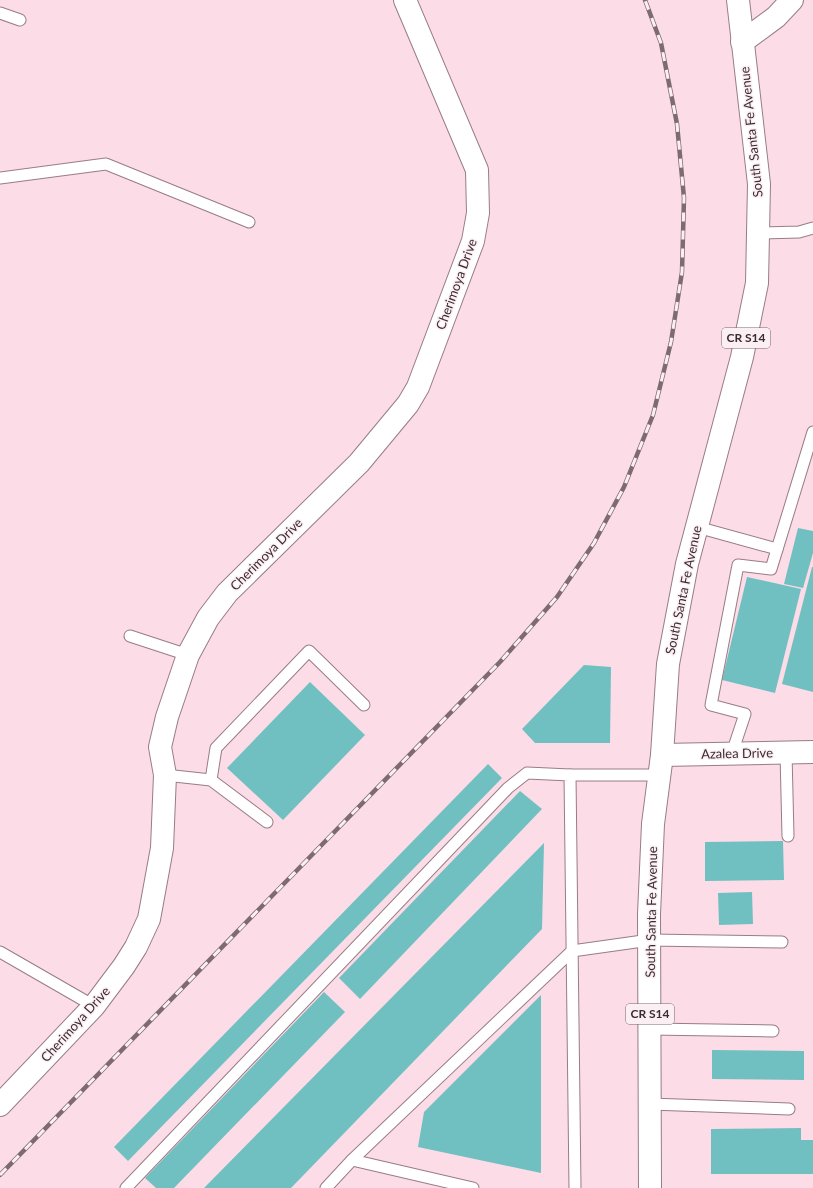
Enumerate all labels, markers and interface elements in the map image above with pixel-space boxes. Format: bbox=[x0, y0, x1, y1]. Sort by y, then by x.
street label: South Santa Fe Avenue bbox=[736, 66, 766, 198]
street label: Cherimoya Drive bbox=[432, 236, 480, 332]
road number: CR S14 bbox=[722, 328, 770, 348]
street label: Cherimoya Drive bbox=[226, 514, 306, 594]
street label: South Santa Fe Avenue bbox=[662, 524, 705, 656]
street label: Azalea Drive bbox=[701, 744, 773, 762]
street label: South Santa Fe Avenue bbox=[642, 846, 660, 978]
street label: Cherimoya Drive bbox=[37, 983, 113, 1065]
road number: CR S14 bbox=[626, 1004, 674, 1024]

